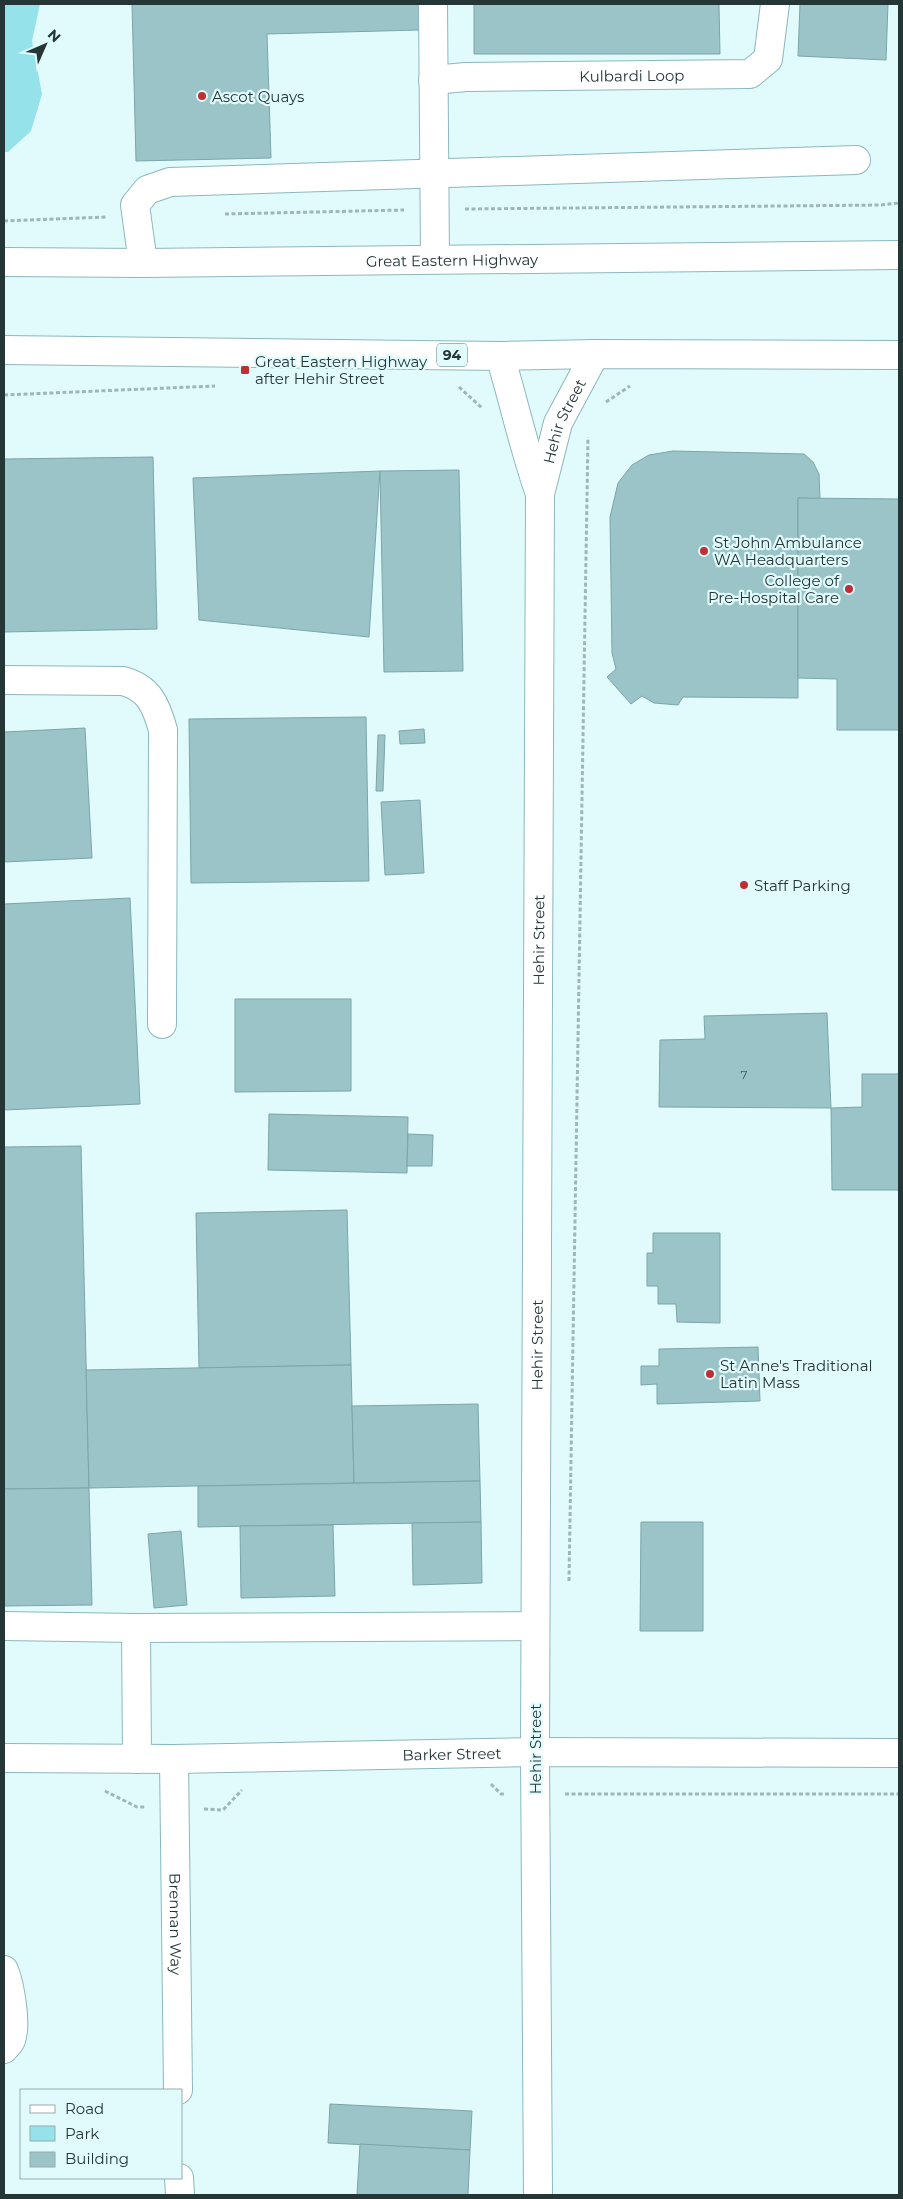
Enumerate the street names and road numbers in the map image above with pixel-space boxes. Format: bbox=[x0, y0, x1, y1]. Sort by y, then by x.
street label: Kulbardi Loop bbox=[579, 65, 685, 85]
street label: Great Eastern Highway bbox=[366, 249, 539, 270]
road number: 94 bbox=[437, 344, 467, 366]
street label: Hehir Street bbox=[539, 375, 590, 466]
street label: Hehir Street bbox=[529, 895, 548, 985]
street label: Hehir Street bbox=[527, 1300, 546, 1390]
street label: Hehir Street bbox=[526, 1704, 545, 1794]
street label: Barker Street bbox=[402, 1743, 502, 1764]
street label: Brennan Way bbox=[166, 1873, 186, 1976]

